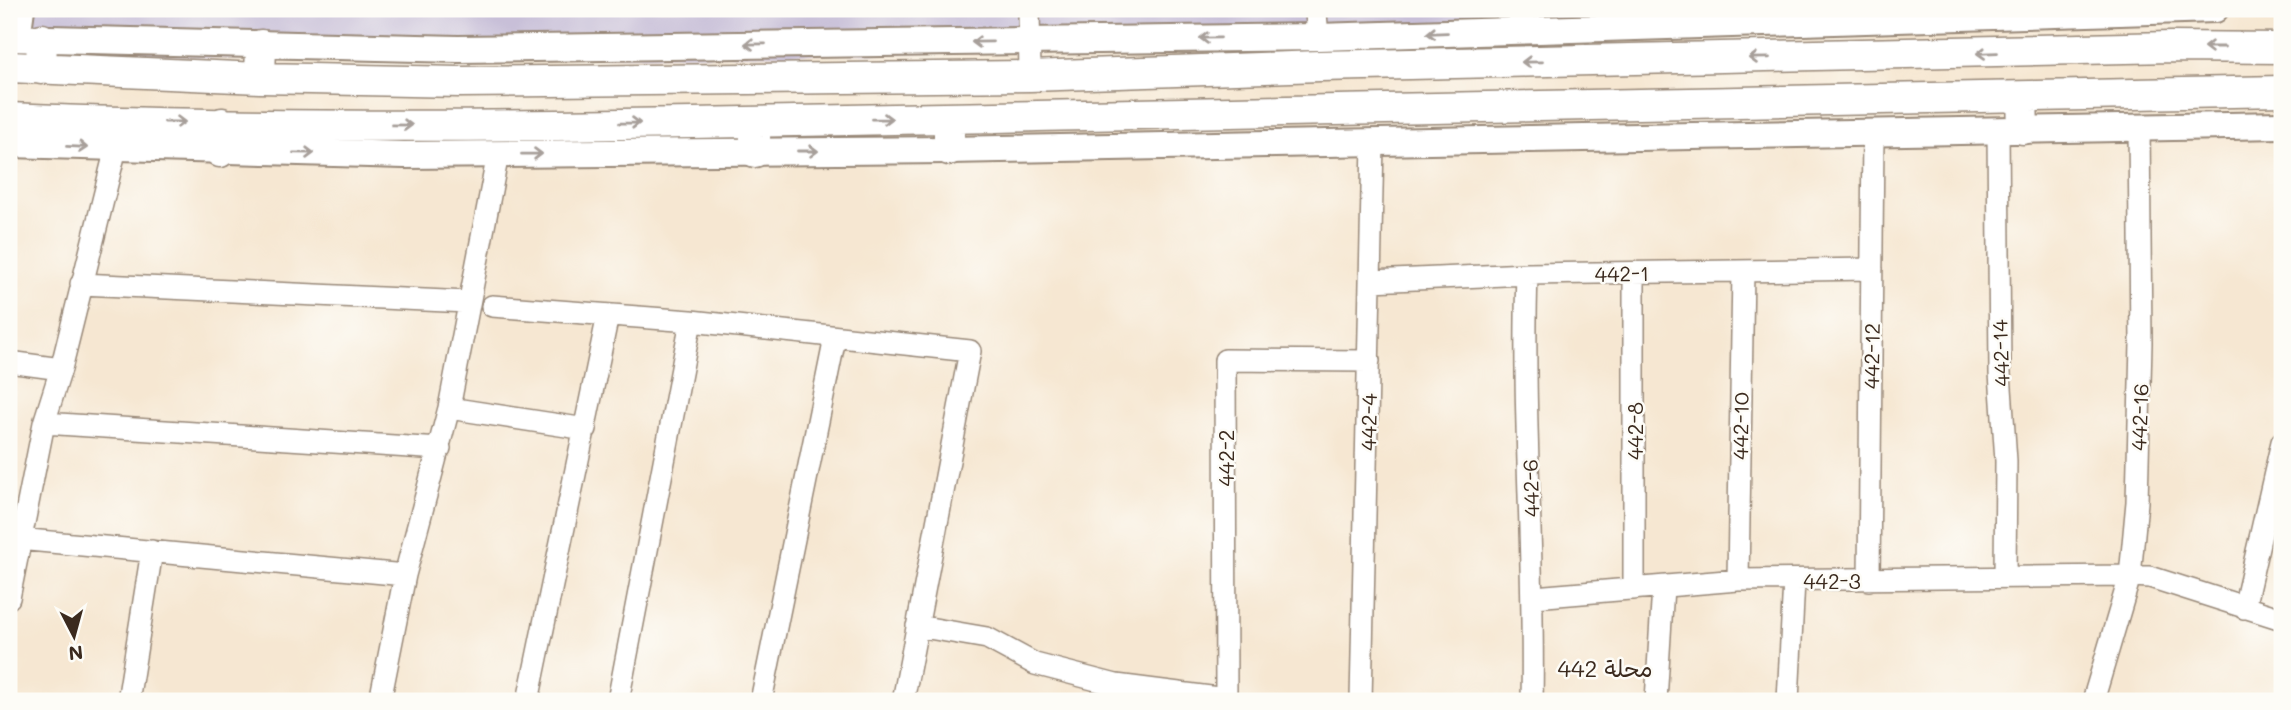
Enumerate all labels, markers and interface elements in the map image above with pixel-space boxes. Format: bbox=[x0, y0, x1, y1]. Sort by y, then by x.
one-way arrow bbox=[1426, 26, 1449, 39]
one-way arrow bbox=[1198, 32, 1221, 45]
one-way arrow bbox=[971, 35, 994, 49]
one-way arrow bbox=[743, 37, 766, 51]
one-way arrow bbox=[2203, 41, 2226, 54]
one-way arrow bbox=[1975, 46, 1998, 59]
one-way arrow bbox=[1748, 51, 1771, 64]
one-way arrow bbox=[1520, 55, 1543, 69]
one-way arrow bbox=[870, 113, 893, 126]
one-way arrow bbox=[163, 116, 186, 129]
one-way arrow bbox=[618, 116, 641, 130]
one-way arrow bbox=[391, 118, 414, 132]
one-way arrow bbox=[65, 140, 88, 153]
one-way arrow bbox=[797, 144, 820, 158]
one-way arrow bbox=[293, 146, 316, 160]
one-way arrow bbox=[520, 147, 543, 160]
street label: 442-1 bbox=[1594, 259, 1650, 287]
street label: 442-14 bbox=[1985, 318, 2015, 387]
street label: 442-12 bbox=[1857, 323, 1885, 389]
street label: 442-16 bbox=[2124, 383, 2154, 451]
street label: 442-4 bbox=[1354, 392, 1382, 451]
street label: 442-10 bbox=[1726, 392, 1754, 460]
street label: 442-8 bbox=[1621, 402, 1648, 460]
street label: 442-2 bbox=[1212, 430, 1239, 486]
street label: 442-6 bbox=[1515, 459, 1545, 517]
street label: 442-3 bbox=[1803, 567, 1861, 594]
north arrow bbox=[38, 602, 108, 672]
text: N bbox=[67, 640, 84, 667]
district label: محلة 442 bbox=[1557, 653, 1653, 683]

